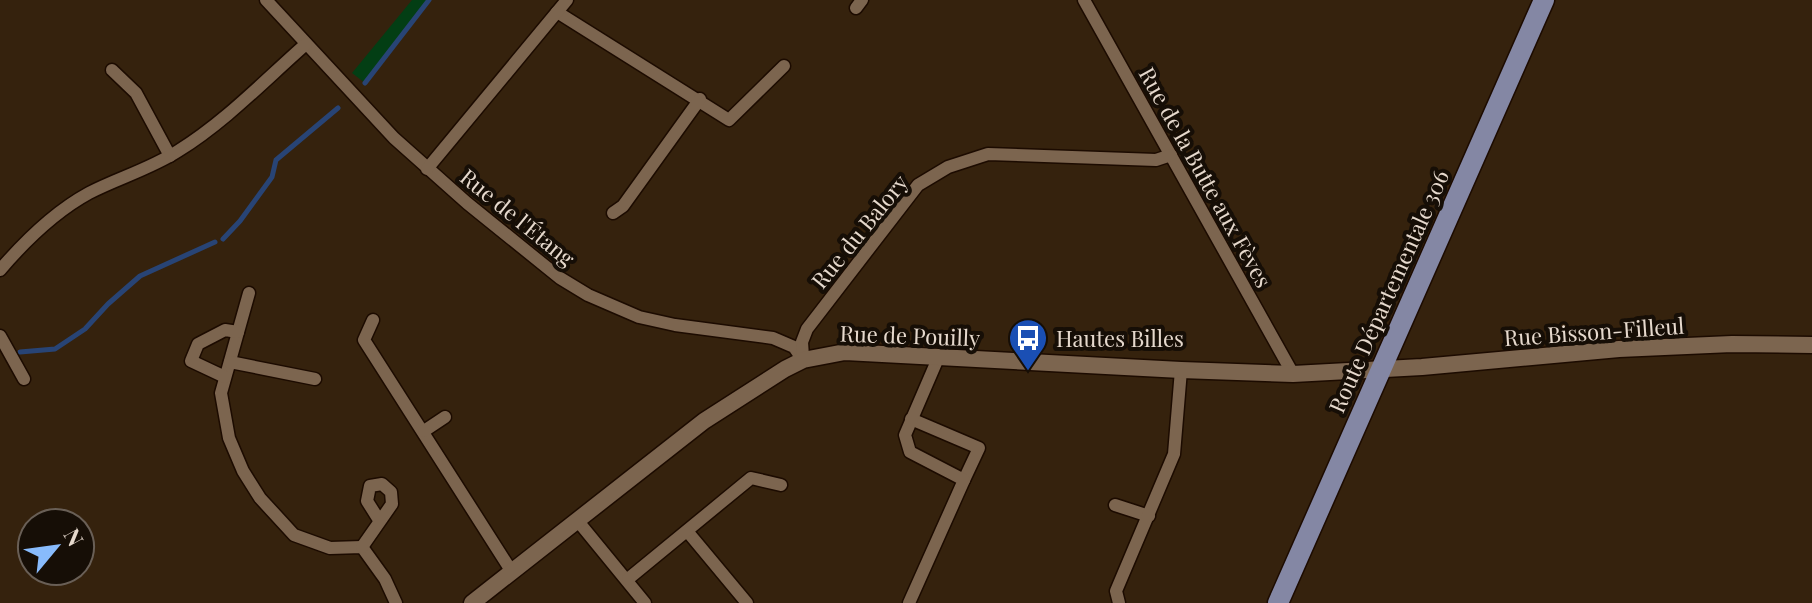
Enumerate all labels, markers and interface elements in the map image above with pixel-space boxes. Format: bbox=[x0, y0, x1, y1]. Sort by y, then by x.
street label: Rue de la Butte aux Fèves bbox=[1133, 61, 1279, 293]
street label: Rue de l'Étang bbox=[454, 161, 582, 273]
street label: Route Départementale 306 bbox=[1321, 165, 1455, 417]
street label: Rue du Balory bbox=[804, 168, 914, 294]
street label: Rue Bisson-Filleul bbox=[1503, 310, 1685, 352]
bus stop icon: Hautes Billes bbox=[1007, 317, 1049, 372]
street label: Rue de Pouilly bbox=[839, 318, 981, 352]
place label: Hautes Billes bbox=[1056, 323, 1184, 353]
north arrow bbox=[16, 507, 96, 587]
text: N bbox=[57, 523, 91, 551]

